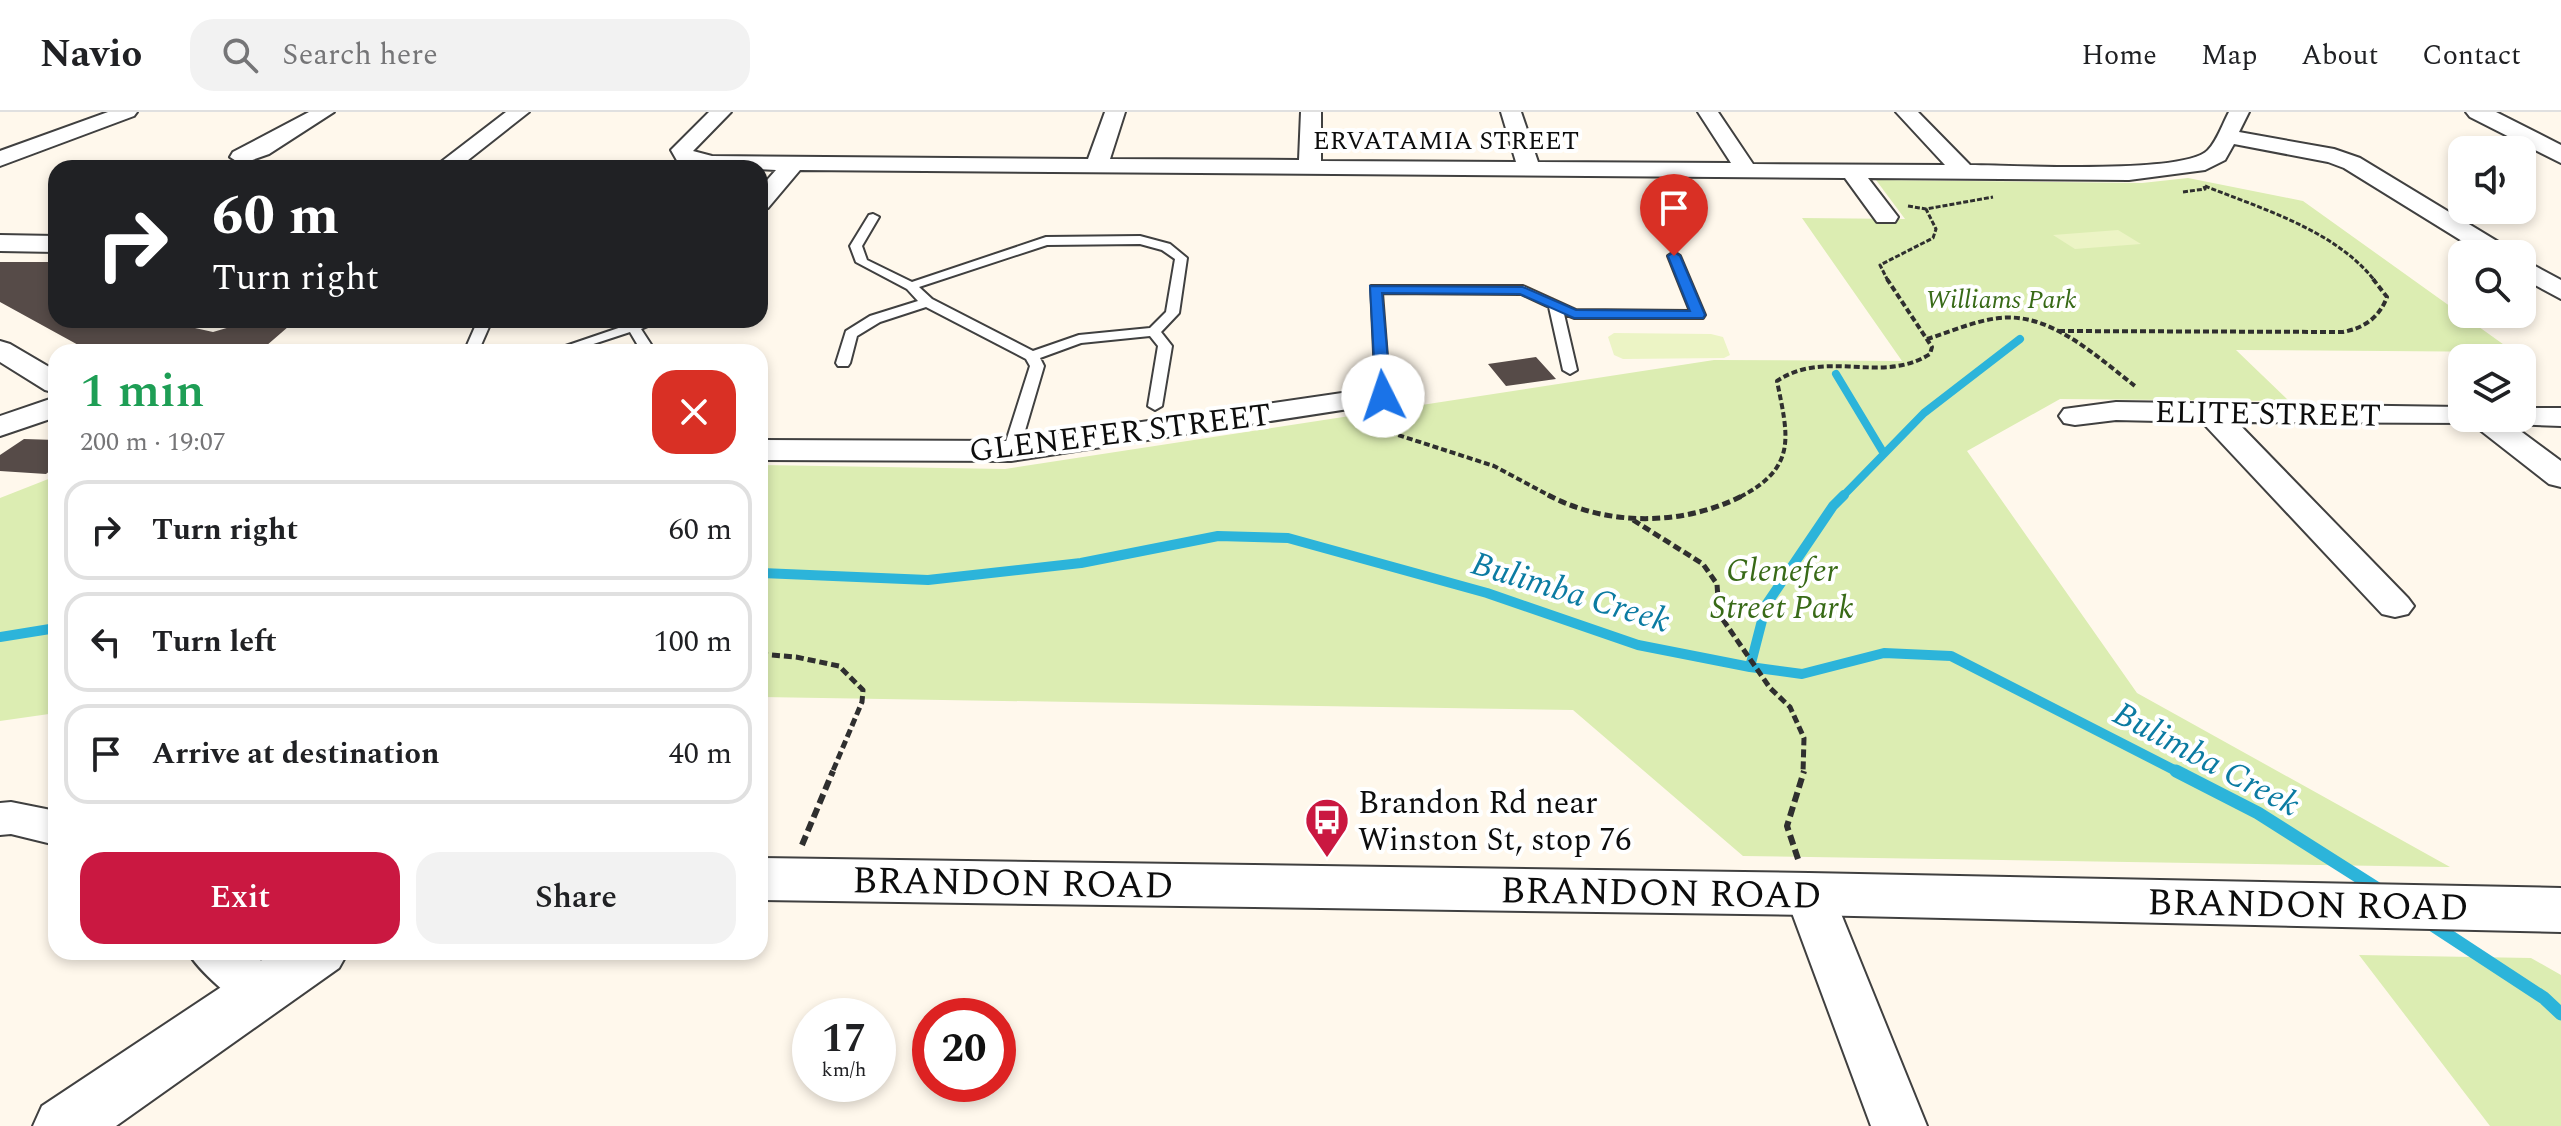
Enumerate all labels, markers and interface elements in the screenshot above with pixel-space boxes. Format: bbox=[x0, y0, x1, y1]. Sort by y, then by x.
search box bbox=[190, 19, 750, 91]
text: Navio bbox=[40, 26, 142, 84]
text: Search here bbox=[282, 32, 438, 78]
icon: search bbox=[218, 33, 262, 77]
text: Home bbox=[2081, 34, 2157, 77]
text: Map bbox=[2201, 34, 2257, 77]
text: About bbox=[2301, 34, 2378, 77]
text: Contact bbox=[2422, 34, 2521, 77]
street label: ERVATAMIA STREET bbox=[1313, 121, 1579, 161]
map controls bbox=[2448, 136, 2536, 432]
button: sound bbox=[2448, 136, 2536, 224]
text: 60 m bbox=[212, 174, 339, 259]
pin bbox=[1640, 174, 1708, 256]
icon: arrive bbox=[1652, 186, 1696, 230]
icon: right bbox=[80, 192, 184, 296]
button: search bbox=[2448, 240, 2536, 328]
text: Turn right bbox=[212, 251, 379, 306]
park label: Williams Park bbox=[1925, 280, 2077, 320]
button: layers bbox=[2448, 344, 2536, 432]
position arrow bbox=[1341, 354, 1425, 438]
text: 1 min bbox=[80, 355, 205, 428]
button: close bbox=[652, 370, 736, 454]
street label: ELITE STREET bbox=[2154, 388, 2382, 441]
street label: GLENEFER STREET bbox=[966, 391, 1274, 476]
text: 200 m · 19:07 bbox=[80, 422, 226, 462]
text: Turn right bbox=[152, 507, 298, 553]
text: 60 m bbox=[669, 507, 732, 553]
icon: right bbox=[84, 508, 128, 552]
water label: Bulimba Creek bbox=[1465, 538, 1676, 648]
park label: Glenefer Street Park bbox=[1710, 547, 1854, 633]
text: Turn left bbox=[152, 619, 277, 665]
text: 100 m bbox=[654, 619, 732, 665]
icon: left bbox=[84, 620, 128, 664]
water label: Bulimba Creek bbox=[2103, 689, 2309, 831]
text: Arrive at destination bbox=[152, 731, 439, 777]
text: 40 m bbox=[669, 731, 732, 777]
icon: arrive bbox=[84, 732, 128, 776]
place label: Brandon Rd near Winston St, stop 76 bbox=[1358, 779, 1631, 865]
bus stop icon: Brandon Rd near Winston St, stop 76 bbox=[1303, 796, 1351, 859]
button: Exit bbox=[80, 852, 400, 944]
button: Share bbox=[416, 852, 736, 944]
street label: BRANDON ROAD bbox=[852, 852, 1174, 916]
street label: BRANDON ROAD bbox=[1500, 862, 1822, 926]
street label: BRANDON ROAD bbox=[2147, 874, 2469, 938]
speed limit sign: 20 bbox=[912, 998, 1016, 1102]
text: 17 bbox=[822, 1009, 866, 1070]
text: km/h bbox=[822, 1055, 867, 1085]

